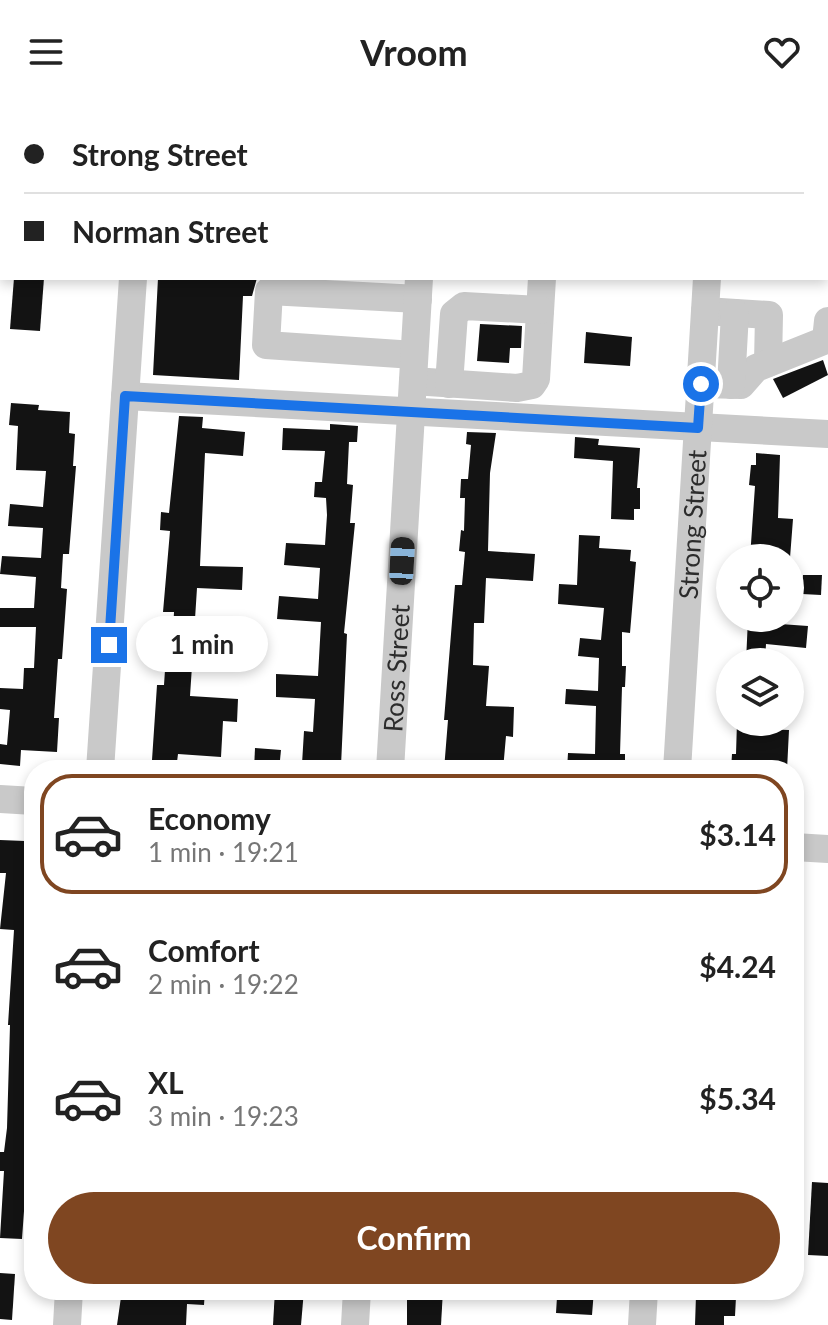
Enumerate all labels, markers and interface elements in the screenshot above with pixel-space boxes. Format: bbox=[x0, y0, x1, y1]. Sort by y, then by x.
icon: menu bbox=[24, 30, 68, 74]
text: Vroom bbox=[360, 30, 468, 74]
icon: heart bbox=[760, 30, 804, 74]
text: Strong Street bbox=[72, 136, 248, 172]
text: Norman Street bbox=[72, 213, 268, 249]
route start bbox=[683, 366, 719, 402]
street label: Strong Street bbox=[671, 448, 713, 600]
car bbox=[389, 536, 415, 586]
map controls bbox=[716, 544, 804, 736]
button: locate bbox=[716, 544, 804, 632]
street label: Ross Street bbox=[376, 603, 416, 733]
callout: 1 min bbox=[137, 617, 269, 673]
route end bbox=[91, 627, 127, 663]
text: 1 min bbox=[170, 628, 234, 660]
button: layers bbox=[716, 648, 804, 736]
icon: car bbox=[52, 798, 124, 870]
text: Economy bbox=[148, 800, 271, 836]
text: $3.14 bbox=[699, 816, 776, 852]
text: 1 min · 19:21 bbox=[148, 836, 299, 868]
icon: car bbox=[52, 930, 124, 1002]
text: Comfort bbox=[148, 932, 260, 968]
text: $4.24 bbox=[699, 948, 776, 984]
text: 2 min · 19:22 bbox=[148, 968, 299, 1000]
icon: car bbox=[52, 1062, 124, 1134]
text: XL bbox=[148, 1064, 184, 1100]
text: $5.34 bbox=[699, 1080, 776, 1116]
text: 3 min · 19:23 bbox=[148, 1100, 299, 1132]
button: Confirm bbox=[48, 1192, 780, 1284]

